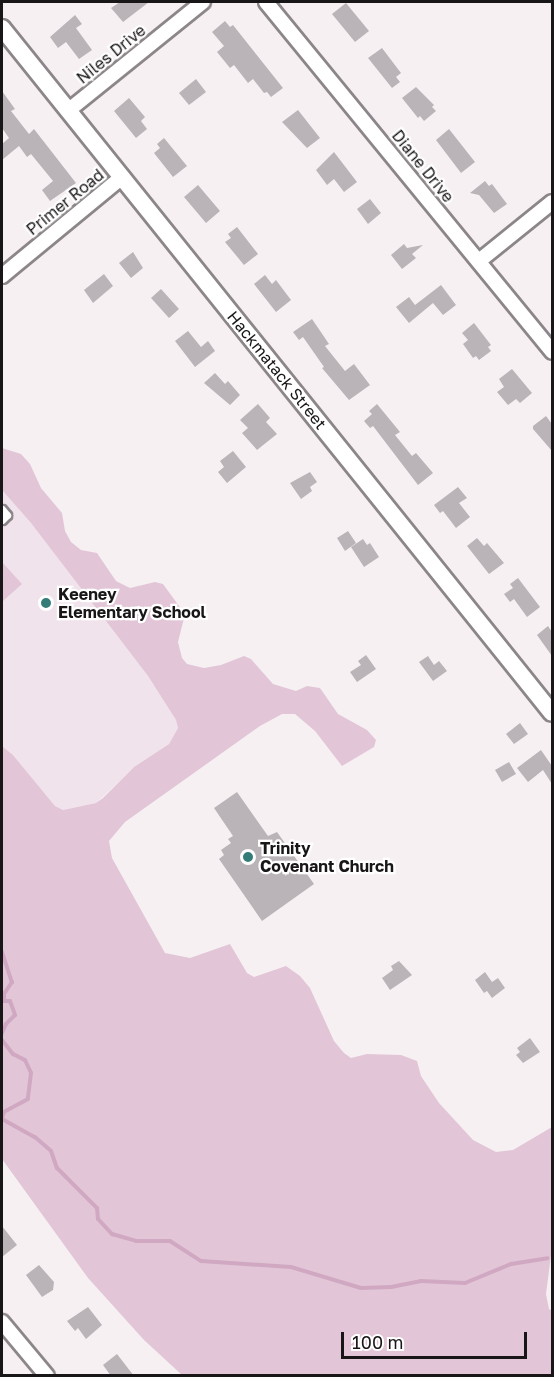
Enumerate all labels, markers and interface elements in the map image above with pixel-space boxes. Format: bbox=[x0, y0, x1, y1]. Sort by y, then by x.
street label: Niles Drive bbox=[73, 20, 149, 88]
street label: Diane Drive bbox=[388, 126, 458, 206]
street label: Primer Road bbox=[22, 165, 108, 239]
street label: Hackmatack Street bbox=[223, 307, 331, 433]
place label: Keeney Elementary School bbox=[58, 584, 206, 622]
marker: Keeney Elementary School bbox=[39, 596, 53, 610]
place label: Trinity Covenant Church bbox=[260, 838, 394, 876]
marker: Trinity Covenant Church bbox=[241, 850, 255, 864]
scale bar bbox=[344, 1320, 530, 1358]
text: 100 m bbox=[352, 1331, 403, 1353]

